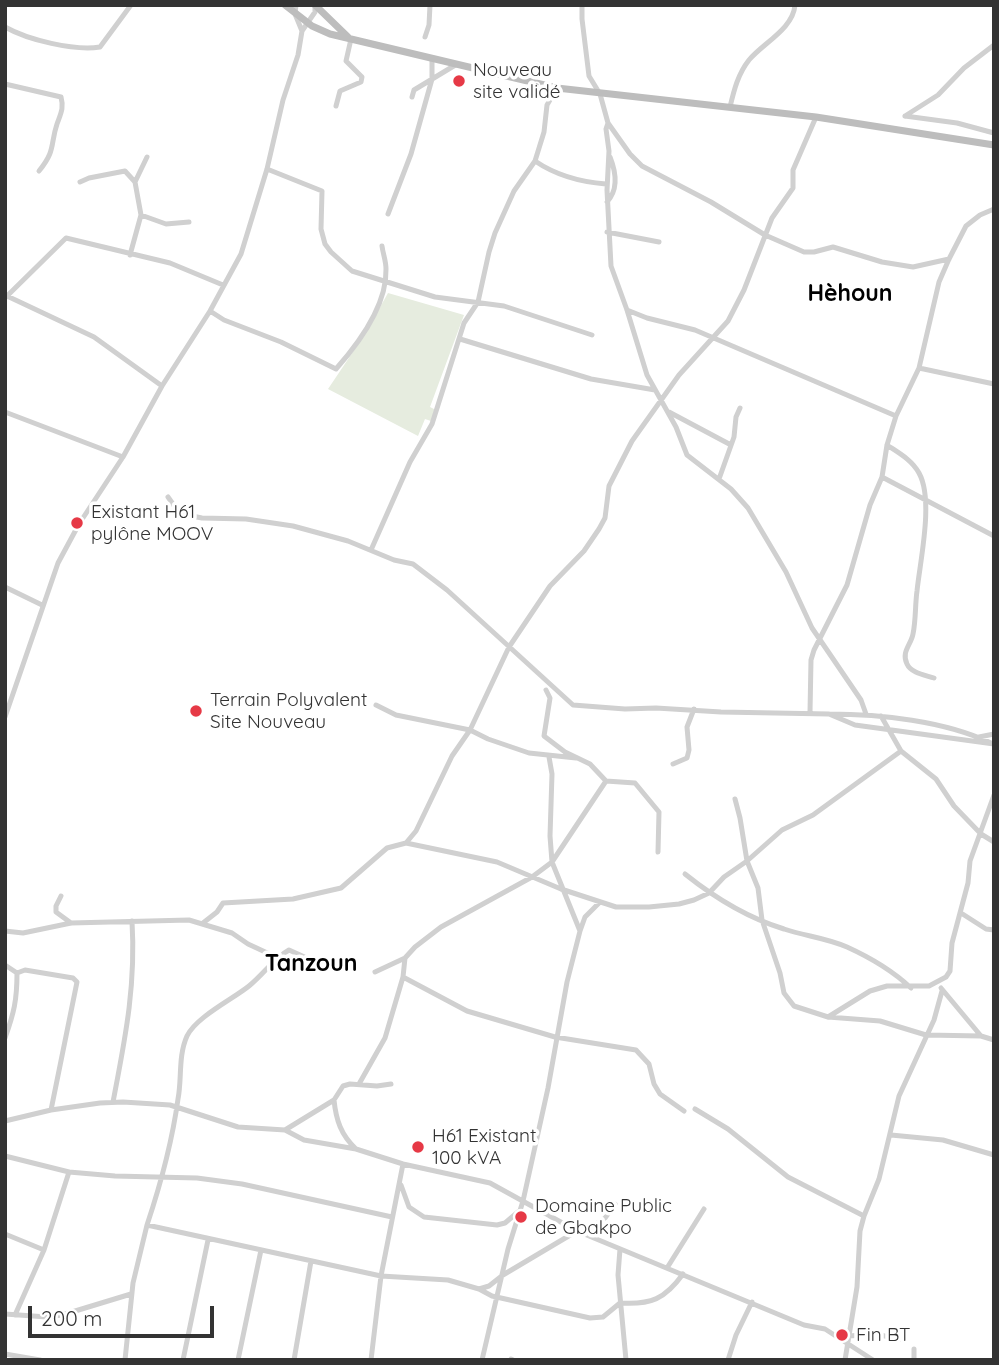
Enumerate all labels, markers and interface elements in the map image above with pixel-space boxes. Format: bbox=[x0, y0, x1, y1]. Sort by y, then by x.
place label: Nouveau site validé bbox=[473, 59, 560, 103]
marker: Nouveau site validé bbox=[451, 73, 467, 89]
district label: Hèhoun bbox=[807, 280, 893, 308]
place label: Existant H61 pylône MOOV bbox=[91, 501, 213, 545]
marker: Existant H61 pylône MOOV bbox=[69, 515, 85, 531]
place label: Terrain Polyvalent Site Nouveau bbox=[210, 689, 367, 733]
marker: Terrain Polyvalent Site Nouveau bbox=[188, 703, 204, 719]
district label: Tanzoun bbox=[265, 950, 357, 978]
place label: H61 Existant 100 kVA bbox=[432, 1125, 536, 1169]
marker: H61 Existant 100 kVA bbox=[410, 1139, 426, 1155]
place label: Domaine Public de Gbakpo bbox=[535, 1195, 672, 1239]
marker: Domaine Public de Gbakpo bbox=[513, 1209, 529, 1225]
scale bar bbox=[32, 1292, 217, 1336]
text: 200 m bbox=[41, 1305, 103, 1331]
place label: Fin BT bbox=[856, 1324, 911, 1346]
marker: Fin BT bbox=[834, 1327, 850, 1343]

